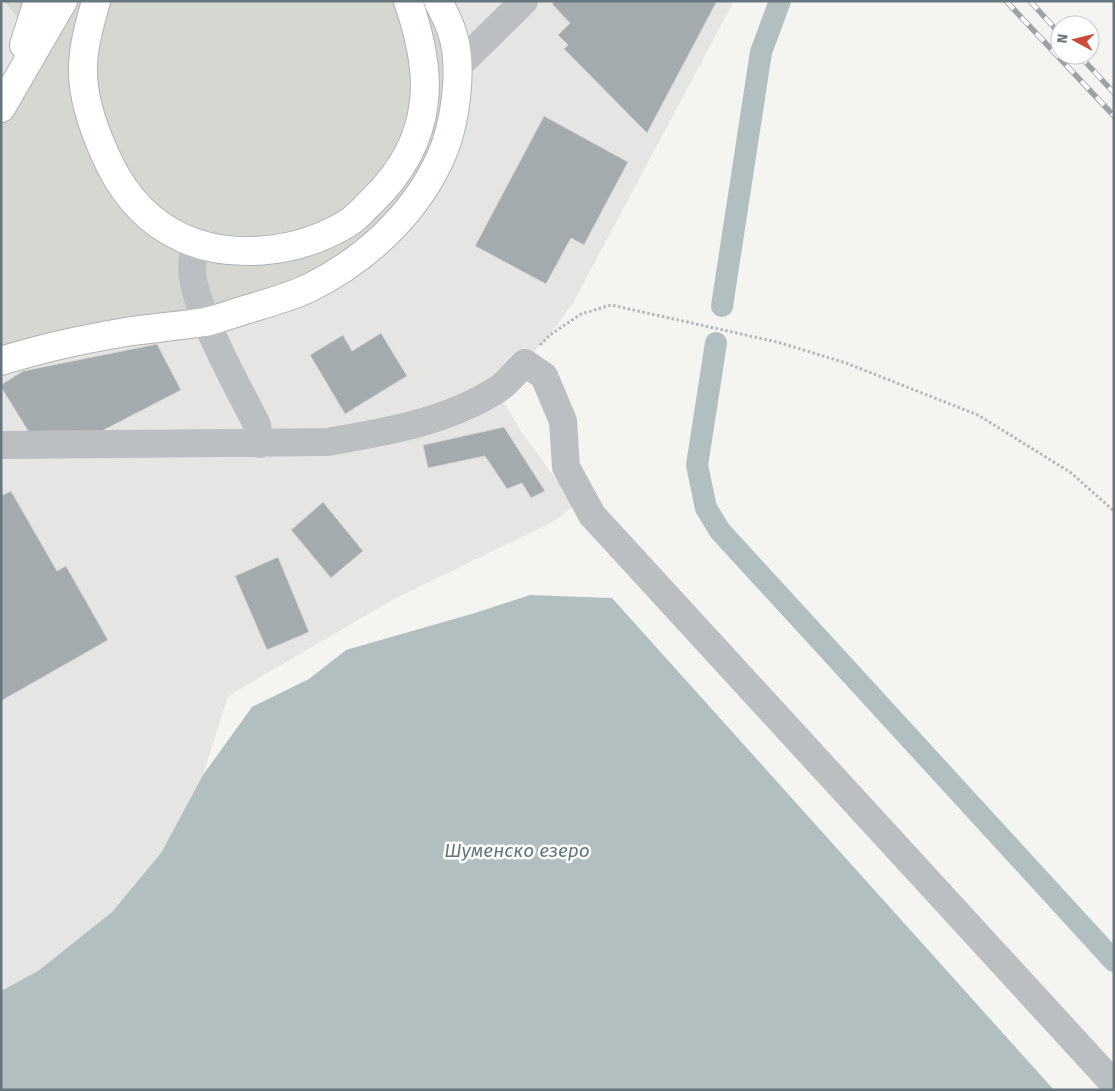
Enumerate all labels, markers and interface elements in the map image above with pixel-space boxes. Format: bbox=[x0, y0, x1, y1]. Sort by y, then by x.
north arrow bbox=[1050, 15, 1100, 65]
text: N bbox=[1054, 33, 1072, 44]
water label: Шуменско езеро bbox=[444, 839, 590, 862]

